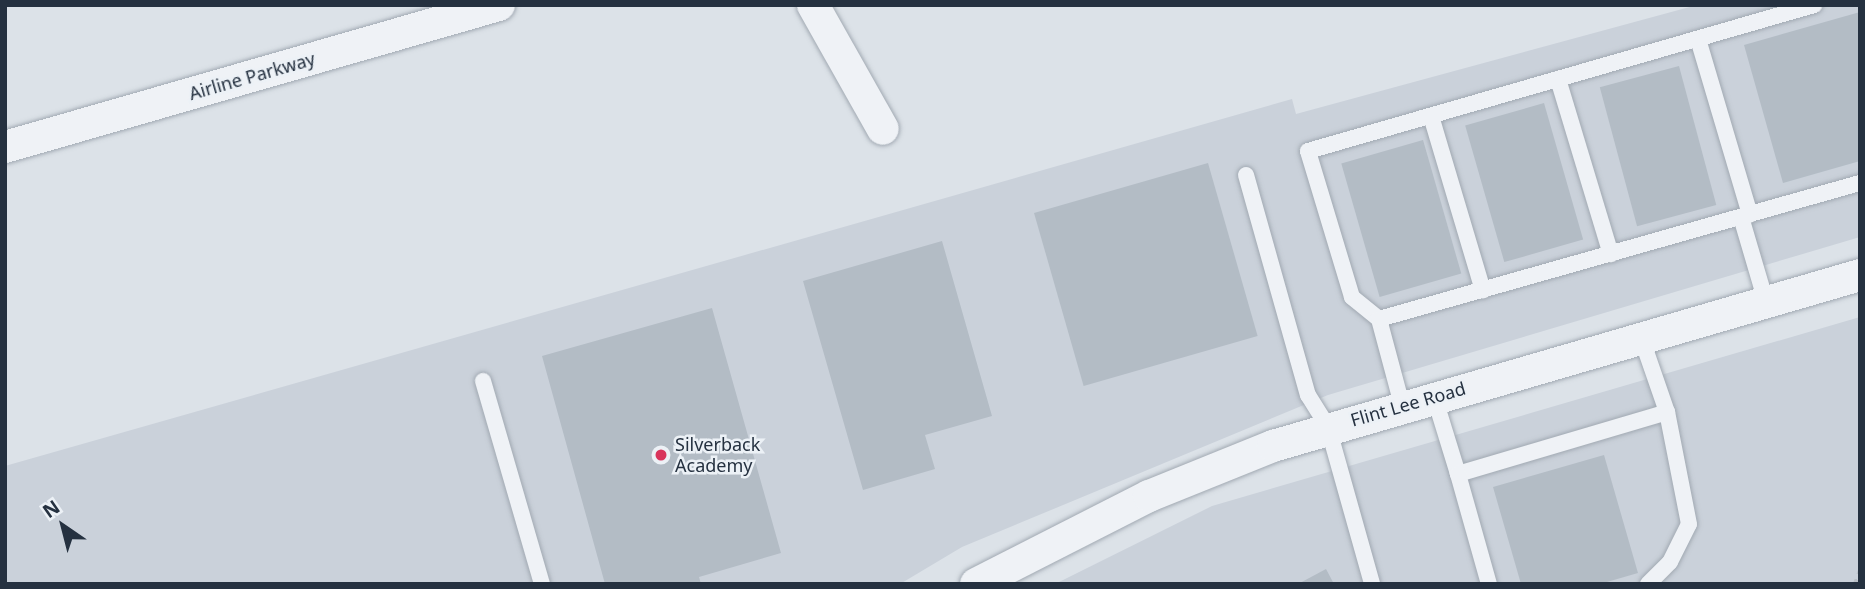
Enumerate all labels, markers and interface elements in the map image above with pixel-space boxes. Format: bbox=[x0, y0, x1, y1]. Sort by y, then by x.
street label: Airline Parkway bbox=[186, 48, 318, 104]
street label: Flint Lee Road bbox=[1348, 377, 1468, 431]
place label: Silverback Academy bbox=[675, 434, 760, 476]
marker: Silverback Academy bbox=[653, 447, 669, 463]
north arrow bbox=[28, 491, 98, 561]
text: N bbox=[37, 494, 65, 524]

